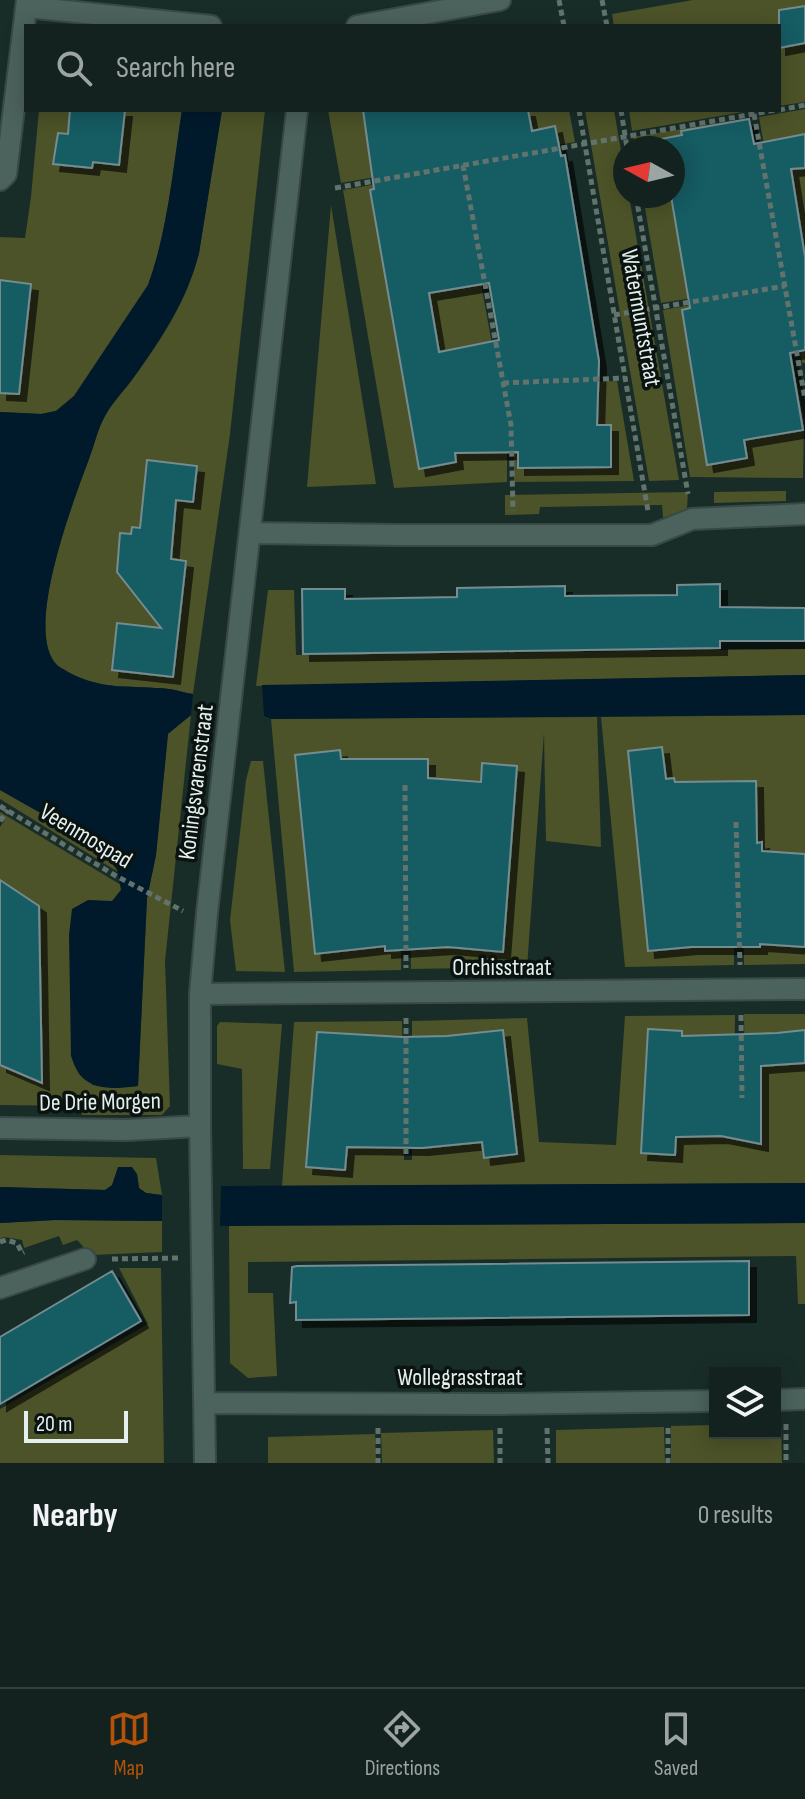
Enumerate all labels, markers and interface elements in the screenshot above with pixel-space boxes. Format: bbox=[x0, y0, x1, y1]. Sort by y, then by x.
search box bbox=[24, 24, 781, 112]
icon: search bbox=[52, 46, 96, 90]
text: Search here bbox=[116, 50, 235, 86]
north arrow bbox=[613, 136, 685, 208]
street label: Watermuntstraat bbox=[615, 247, 667, 389]
street label: Koningsvarenstraat bbox=[172, 703, 220, 861]
street label: Veenmospad bbox=[34, 797, 138, 875]
street label: Orchisstraat bbox=[452, 953, 552, 982]
street label: De Drie Morgen bbox=[39, 1086, 161, 1118]
street label: Wollegrasstraat bbox=[397, 1363, 523, 1392]
map controls bbox=[709, 1367, 781, 1439]
button: layers bbox=[709, 1367, 781, 1439]
scale bar bbox=[24, 1407, 128, 1443]
text: 20 m bbox=[36, 1411, 73, 1438]
text: Nearby bbox=[32, 1495, 118, 1536]
text: 0 results bbox=[698, 1500, 773, 1531]
tab: Map bbox=[107, 1707, 151, 1782]
tab: Directions bbox=[365, 1707, 440, 1782]
tab: Saved bbox=[654, 1707, 698, 1782]

